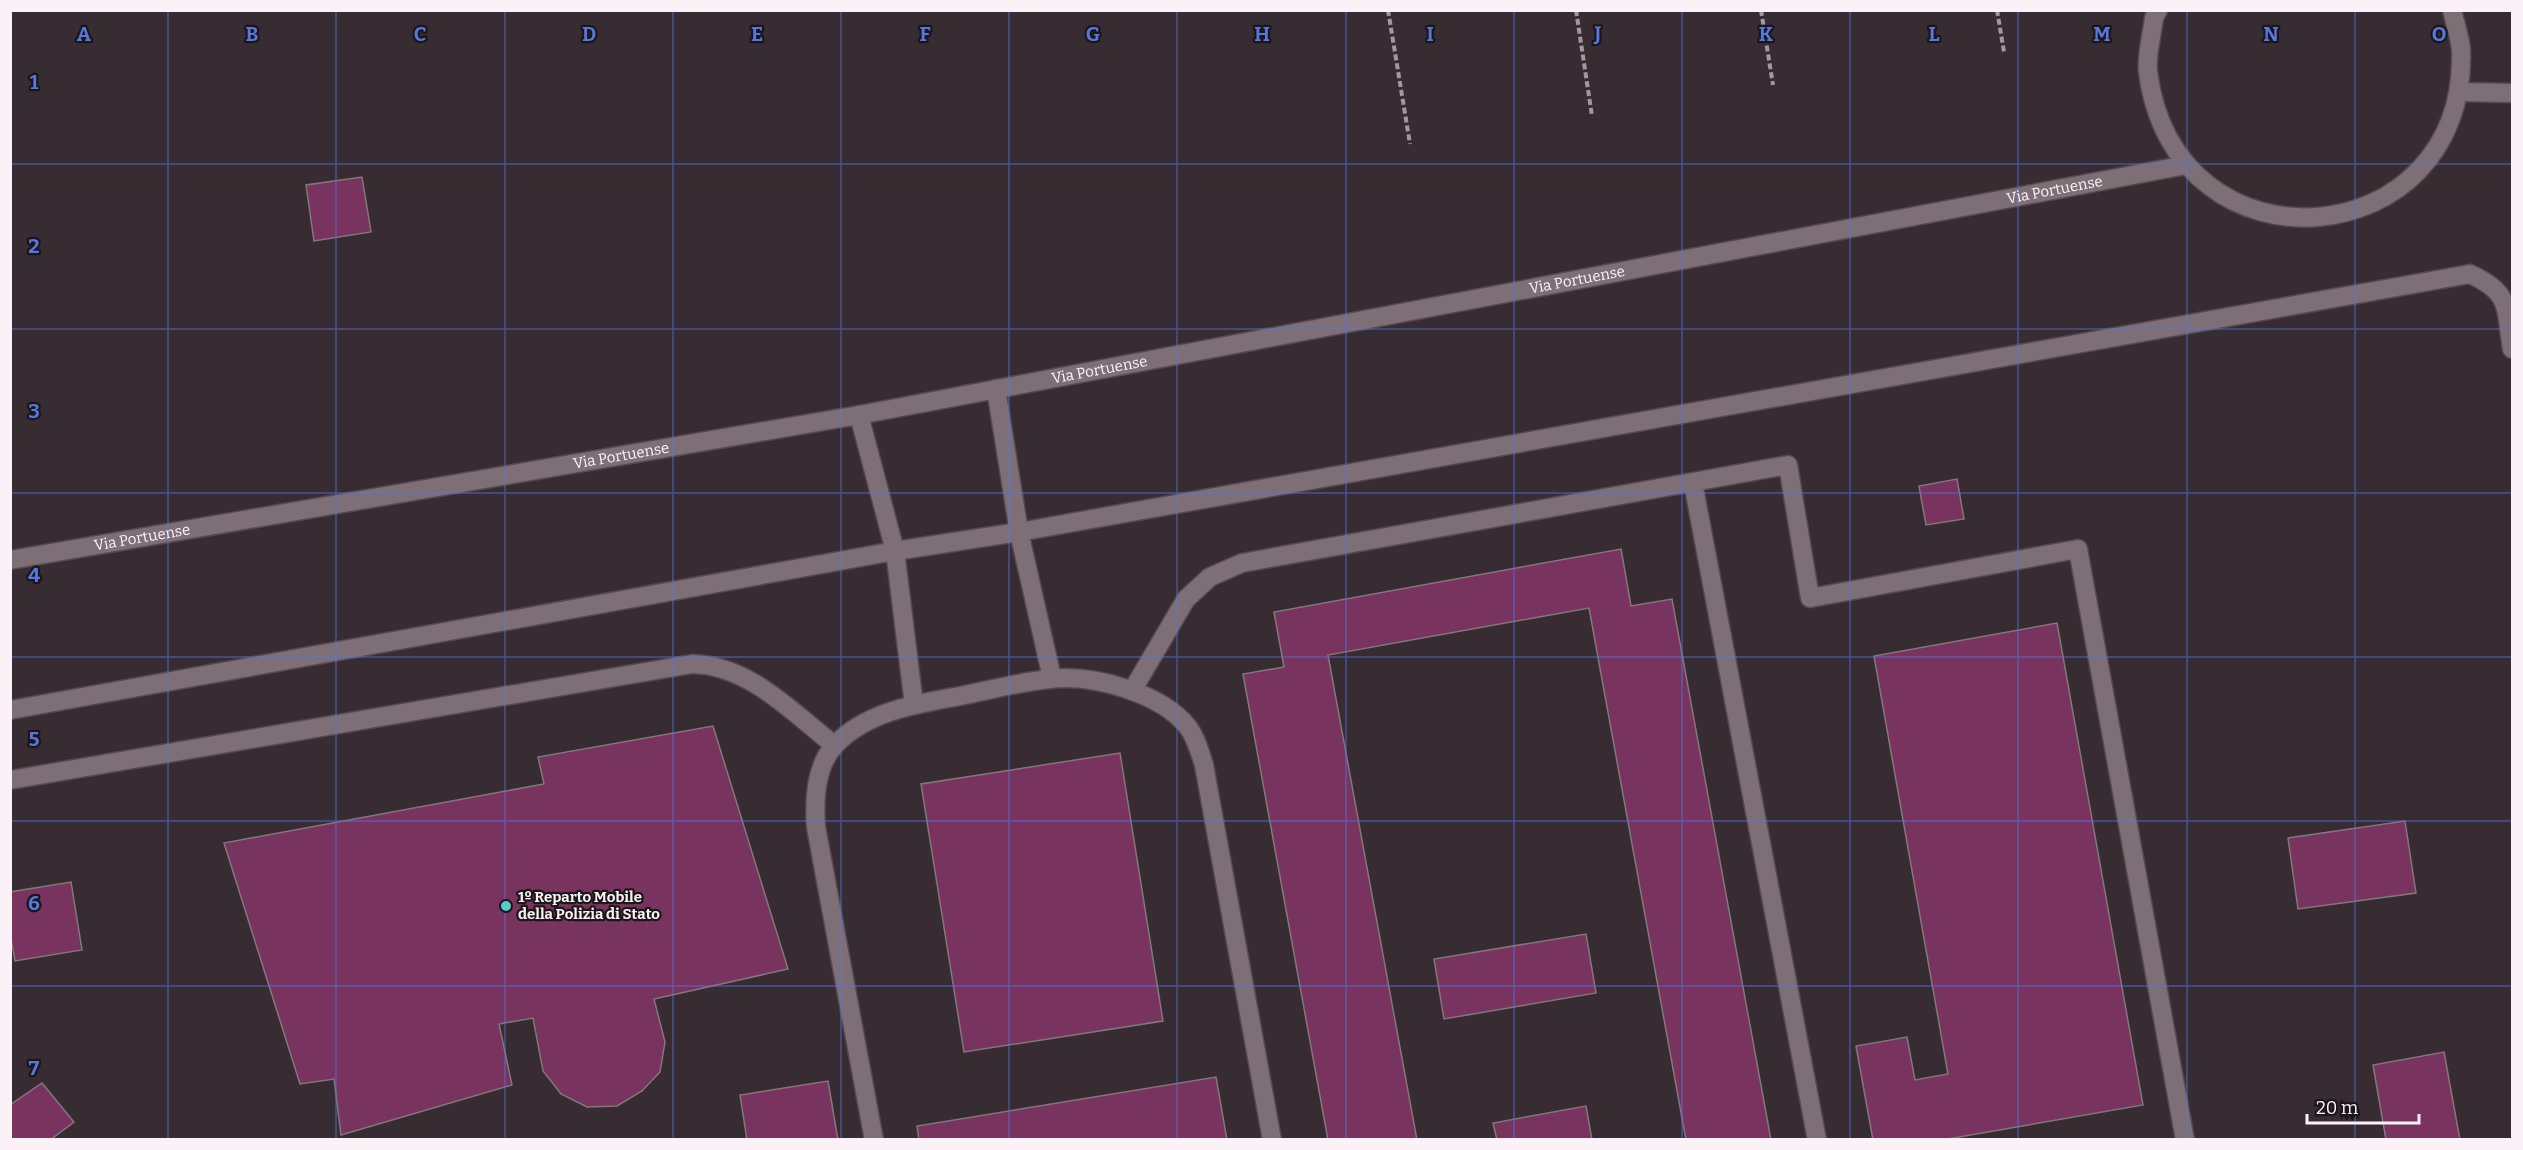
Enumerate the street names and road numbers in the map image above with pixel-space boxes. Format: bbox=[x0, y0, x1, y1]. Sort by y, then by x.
street label: Via Portuense bbox=[2005, 172, 2104, 208]
street label: Via Portuense bbox=[1528, 262, 1626, 298]
street label: Via Portuense bbox=[1050, 352, 1149, 388]
street label: Via Portuense bbox=[572, 439, 671, 473]
street label: Via Portuense bbox=[93, 520, 191, 554]

